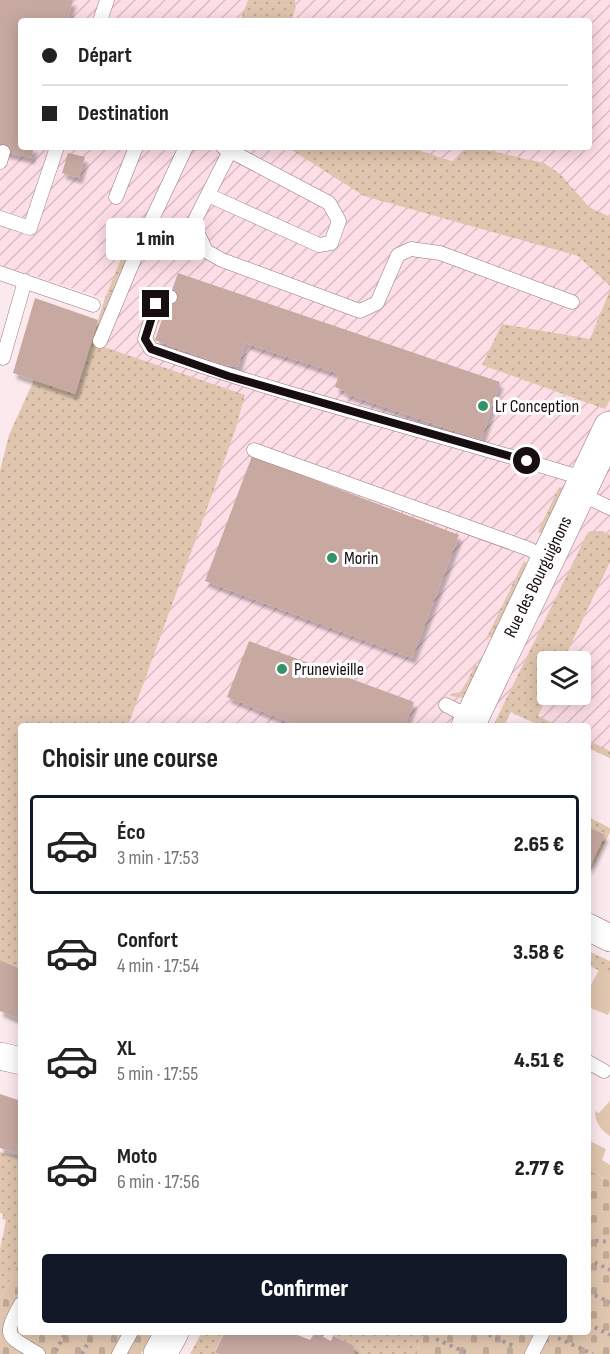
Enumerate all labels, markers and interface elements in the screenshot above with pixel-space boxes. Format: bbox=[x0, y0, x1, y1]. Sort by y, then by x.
text: Départ bbox=[78, 42, 132, 69]
text: Destination bbox=[78, 100, 169, 127]
callout: 1 min bbox=[106, 217, 206, 259]
text: 1 min bbox=[136, 227, 175, 251]
route end bbox=[142, 290, 169, 317]
place label: Lr Conception bbox=[495, 396, 579, 417]
marker: Lr Conception bbox=[476, 399, 490, 413]
route start bbox=[513, 447, 540, 474]
street label: Rue des Bourguignons bbox=[500, 513, 576, 641]
place label: Morin bbox=[344, 548, 378, 569]
marker: Morin bbox=[325, 551, 339, 565]
map controls bbox=[537, 651, 591, 705]
button: layers bbox=[537, 651, 591, 705]
place label: Prunevieille bbox=[294, 659, 364, 680]
marker: Prunevieille bbox=[275, 662, 289, 676]
text: Choisir une course bbox=[42, 743, 218, 775]
icon: car bbox=[45, 818, 99, 872]
text: Éco bbox=[117, 819, 145, 846]
text: 2.65 € bbox=[514, 831, 564, 858]
text: 3 min · 17:53 bbox=[117, 846, 199, 870]
icon: car bbox=[45, 926, 99, 980]
text: Confort bbox=[117, 927, 178, 954]
text: 3.58 € bbox=[513, 939, 564, 966]
text: 4 min · 17:54 bbox=[117, 954, 199, 978]
icon: car bbox=[45, 1034, 99, 1088]
text: XL bbox=[117, 1035, 136, 1062]
text: 4.51 € bbox=[514, 1047, 564, 1074]
text: 5 min · 17:55 bbox=[117, 1062, 198, 1086]
icon: car bbox=[45, 1142, 99, 1196]
text: Moto bbox=[117, 1143, 157, 1170]
text: 2.77 € bbox=[515, 1155, 564, 1182]
text: 6 min · 17:56 bbox=[117, 1170, 200, 1194]
button: Confirmer bbox=[42, 1254, 567, 1323]

